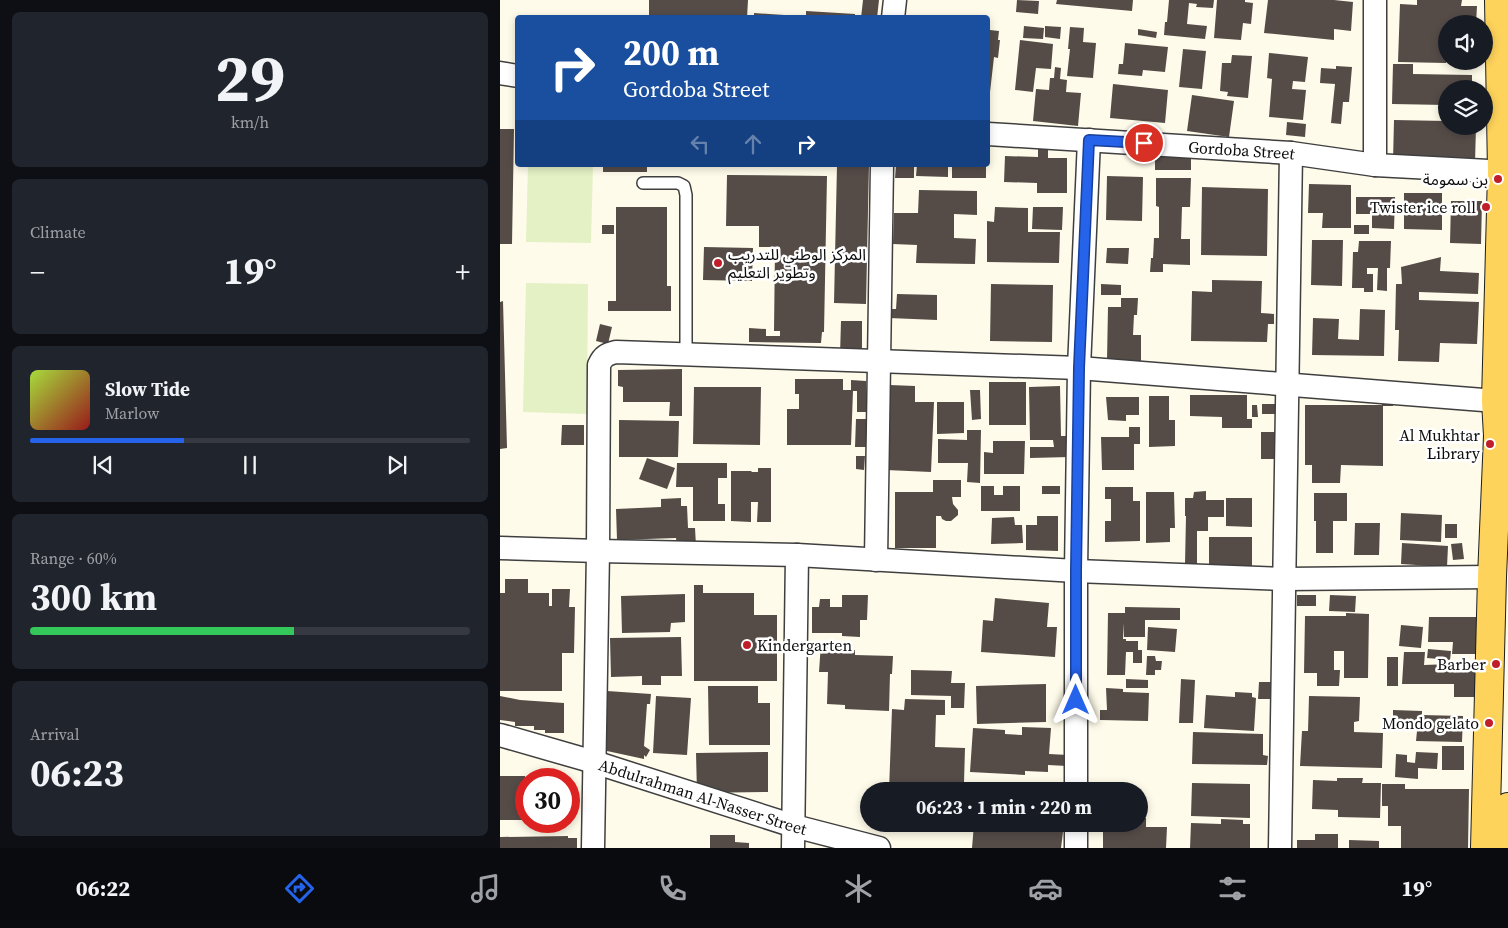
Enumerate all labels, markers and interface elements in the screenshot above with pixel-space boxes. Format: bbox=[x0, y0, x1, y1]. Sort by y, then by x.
map controls bbox=[1438, 15, 1493, 135]
button: sound bbox=[1438, 15, 1493, 70]
text: 200 m bbox=[623, 29, 719, 77]
text: 29 bbox=[215, 34, 285, 123]
icon: right bbox=[540, 35, 605, 100]
text: Gordoba Street bbox=[623, 74, 769, 104]
button: layers bbox=[1438, 80, 1493, 135]
text: km/h bbox=[231, 111, 269, 133]
pin bbox=[1123, 122, 1165, 164]
icon: arrive bbox=[1130, 129, 1158, 157]
icon: left bbox=[686, 130, 714, 158]
icon: ahead bbox=[739, 130, 767, 158]
icon: right bbox=[792, 130, 820, 158]
street label: Gordoba Street bbox=[1188, 136, 1297, 165]
place label: بن سمومة bbox=[1423, 168, 1488, 190]
marker: بن سمومة bbox=[1492, 173, 1504, 185]
place label: Twister ice roll bbox=[1370, 196, 1476, 218]
marker: Twister ice roll bbox=[1480, 201, 1492, 213]
text: Climate bbox=[30, 221, 86, 243]
place label: المركز الوطني للتدريب وتطوير التعليم bbox=[728, 243, 866, 285]
text: 19° bbox=[223, 245, 277, 297]
text: − bbox=[30, 253, 45, 291]
text: + bbox=[455, 253, 470, 291]
marker: المركز الوطني للتدريب وتطوير التعليم bbox=[712, 257, 724, 269]
text: Slow Tide bbox=[105, 376, 190, 402]
text: Marlow bbox=[105, 402, 160, 424]
place label: Al Mukhtar Library bbox=[1399, 424, 1481, 464]
marker: Al Mukhtar Library bbox=[1484, 438, 1496, 450]
icon: previous bbox=[89, 451, 117, 479]
icon: pause bbox=[236, 451, 264, 479]
icon: next bbox=[383, 451, 411, 479]
text: Range · 60% bbox=[30, 547, 117, 569]
text: 300 km bbox=[30, 571, 157, 623]
place label: Kindergarten bbox=[757, 634, 852, 656]
marker: Kindergarten bbox=[741, 639, 753, 651]
place label: Barber bbox=[1437, 653, 1486, 675]
marker: Barber bbox=[1490, 658, 1502, 670]
position arrow bbox=[1049, 673, 1101, 725]
place label: Mondo gelato bbox=[1382, 712, 1479, 734]
marker: Mondo gelato bbox=[1483, 717, 1495, 729]
text: Arrival bbox=[30, 723, 79, 745]
text: 06:23 bbox=[30, 747, 124, 799]
street label: Abdulrahman Al-Nasser Street bbox=[596, 753, 810, 840]
speed limit sign: 30 bbox=[515, 768, 580, 833]
text: 06:23 · 1 min · 220 m bbox=[916, 794, 1092, 820]
icon: directions bbox=[282, 871, 317, 906]
icon: music bbox=[468, 871, 503, 906]
icon: phone bbox=[655, 871, 690, 906]
icon: climate bbox=[841, 871, 876, 906]
icon: car bbox=[1028, 871, 1063, 906]
icon: filters bbox=[1215, 871, 1250, 906]
text: 06:22 bbox=[76, 873, 130, 903]
text: 19° bbox=[1401, 873, 1432, 903]

